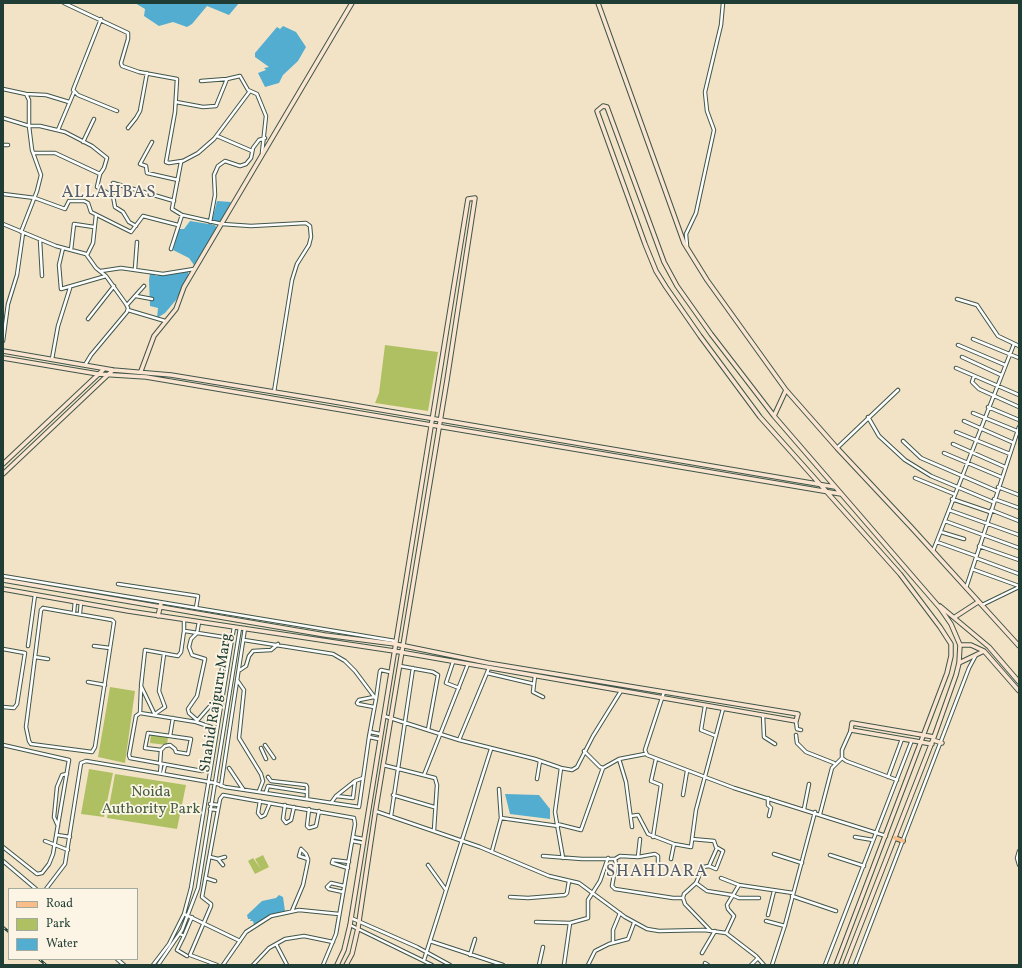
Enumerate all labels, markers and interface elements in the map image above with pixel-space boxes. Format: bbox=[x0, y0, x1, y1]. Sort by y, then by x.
district label: ALLAHBAS bbox=[61, 184, 157, 204]
street label: Shahid Rajguru Marg bbox=[197, 632, 237, 774]
park label: Noida Authority Park bbox=[102, 784, 200, 819]
district label: SHAHDARA bbox=[606, 863, 708, 883]
legend bbox=[8, 888, 138, 960]
text: Road bbox=[46, 896, 73, 912]
text: Park bbox=[46, 916, 71, 932]
text: Water bbox=[46, 936, 78, 952]

